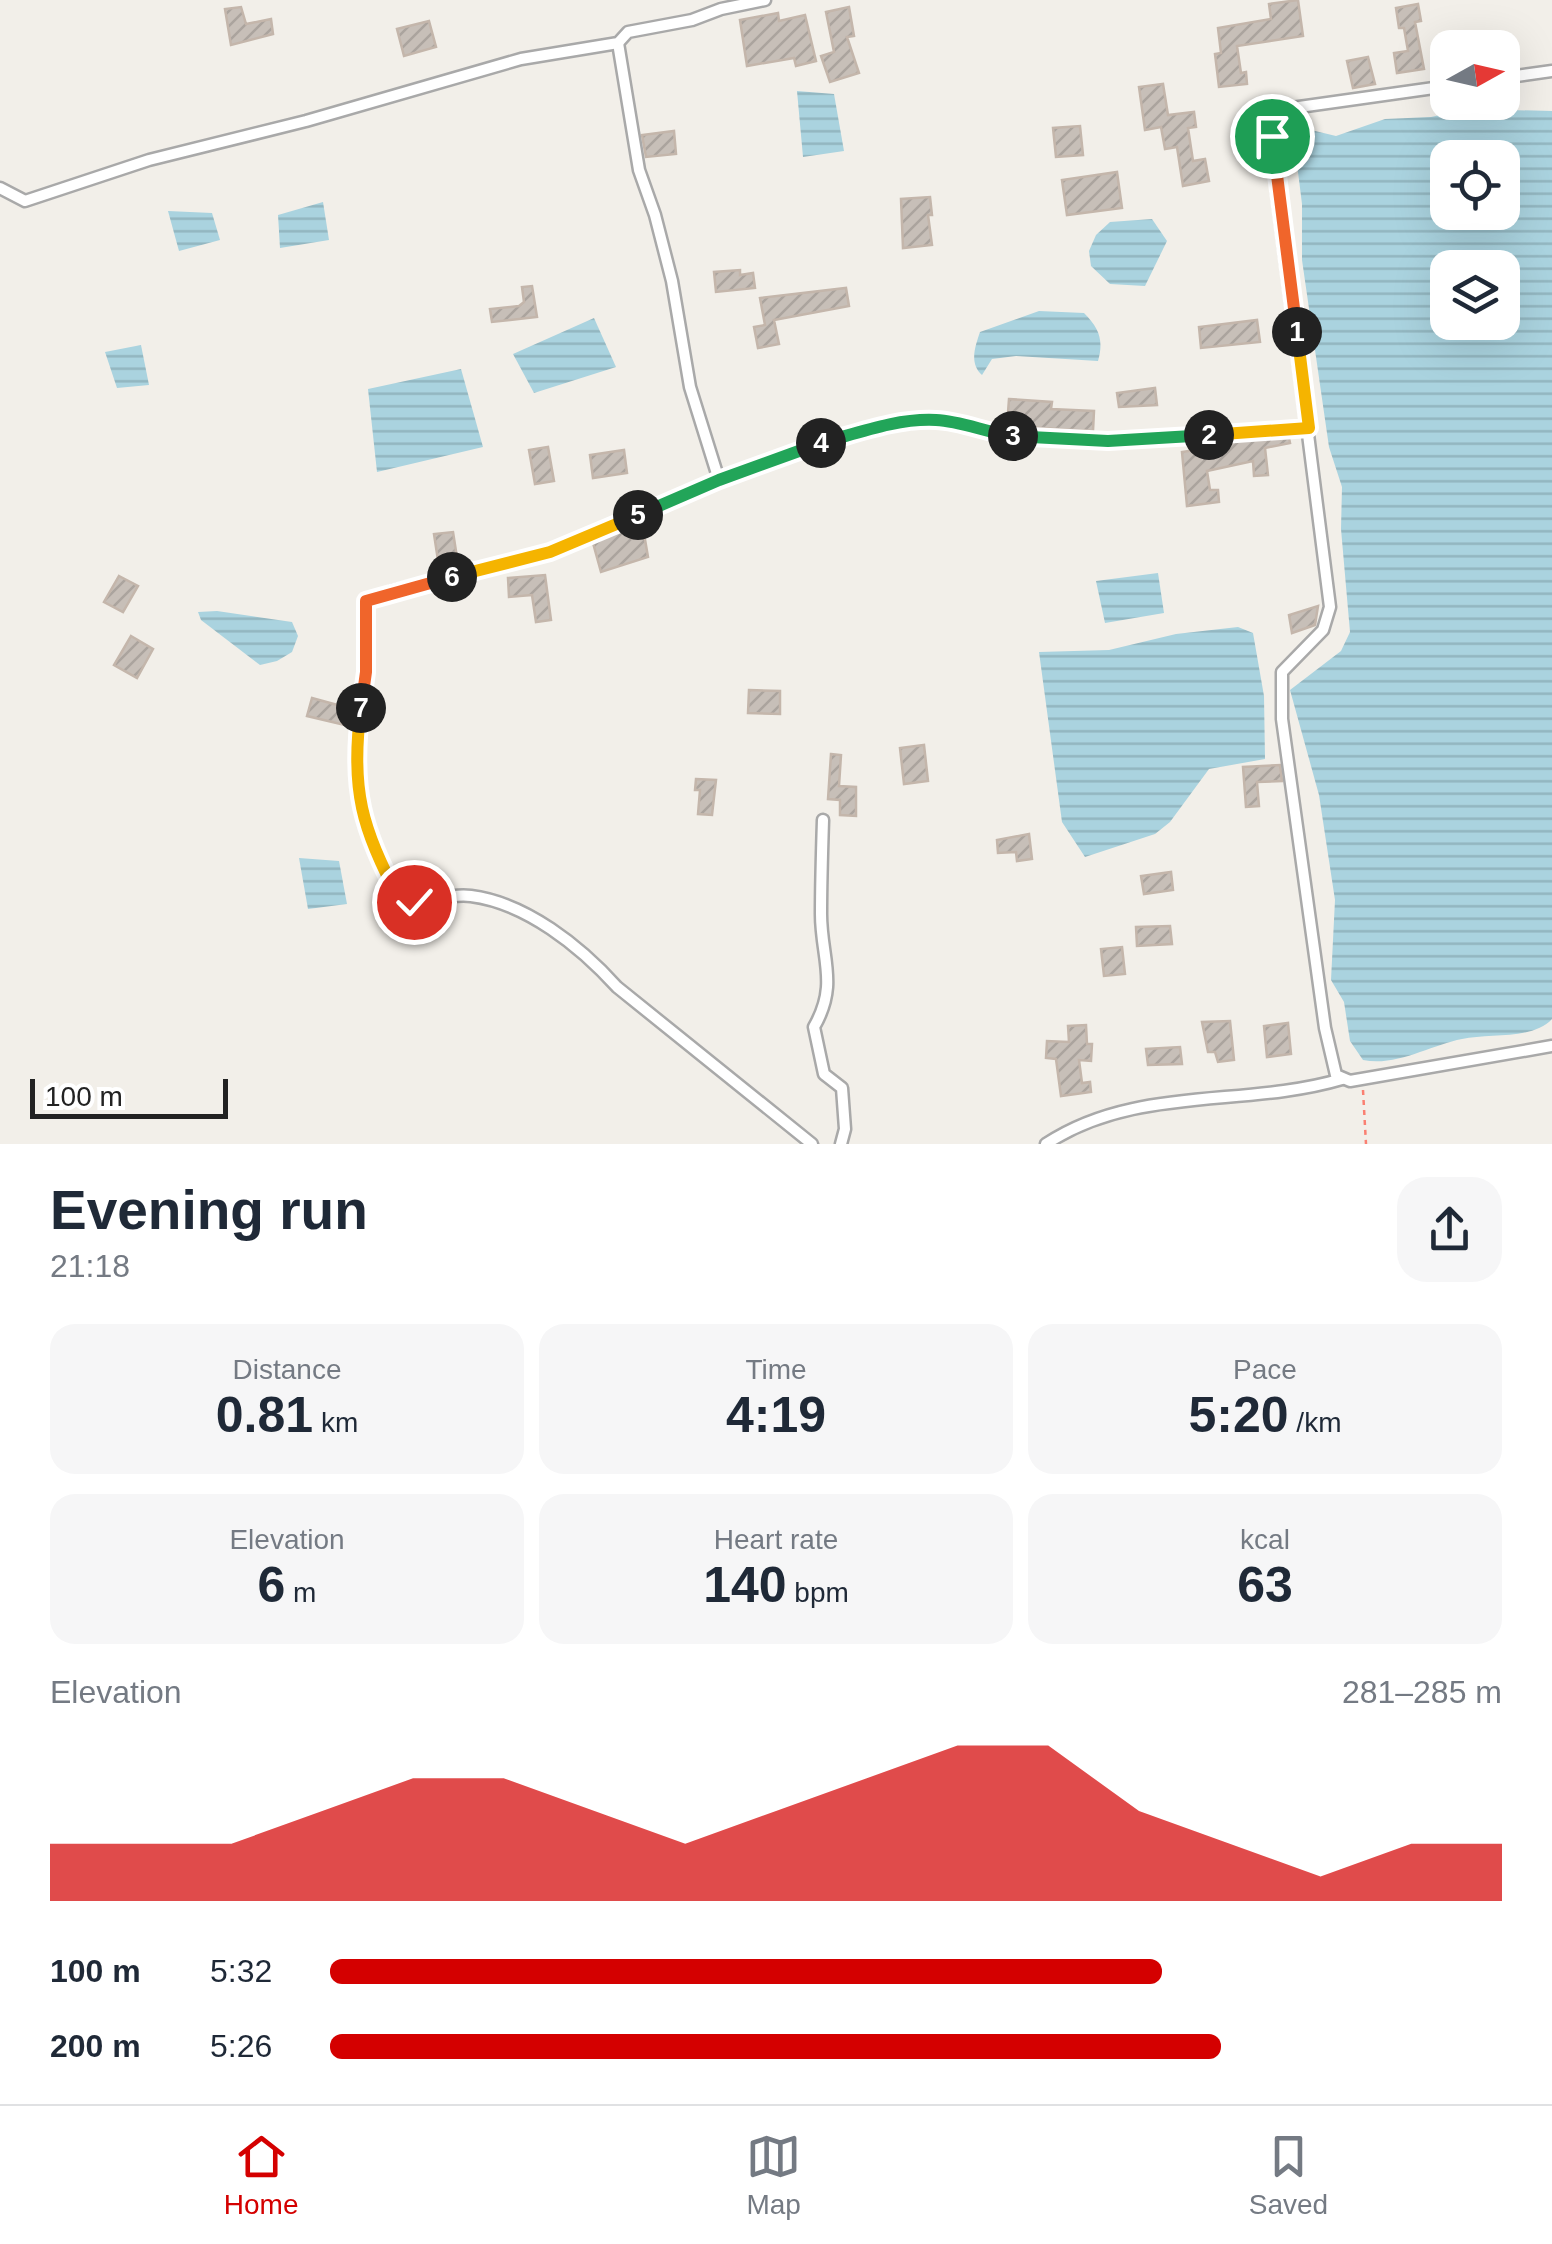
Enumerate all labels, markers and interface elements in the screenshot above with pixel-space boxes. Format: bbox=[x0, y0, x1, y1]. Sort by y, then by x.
north arrow bbox=[1430, 30, 1520, 120]
map controls bbox=[1430, 30, 1520, 340]
pin bbox=[1230, 94, 1315, 179]
icon: arrive bbox=[1245, 109, 1300, 164]
button: locate bbox=[1430, 140, 1520, 230]
button: layers bbox=[1430, 250, 1520, 340]
pin: 1 bbox=[1272, 307, 1322, 357]
text: 1 bbox=[1289, 316, 1305, 347]
pin: 2 bbox=[1184, 410, 1234, 460]
pin: 3 bbox=[988, 411, 1038, 461]
pin: 4 bbox=[796, 418, 846, 468]
text: 2 bbox=[1201, 419, 1217, 450]
text: 3 bbox=[1005, 420, 1021, 451]
text: 4 bbox=[813, 427, 829, 458]
pin: 5 bbox=[613, 490, 663, 540]
text: 5 bbox=[630, 499, 646, 530]
pin: 6 bbox=[427, 552, 477, 602]
text: 6 bbox=[444, 561, 460, 592]
pin: 7 bbox=[336, 683, 386, 733]
text: 7 bbox=[353, 692, 369, 723]
pin bbox=[372, 860, 457, 945]
icon: check bbox=[387, 875, 442, 930]
scale bar bbox=[30, 1074, 228, 1118]
text: 100 m bbox=[45, 1081, 123, 1112]
button: share bbox=[1397, 1177, 1502, 1282]
text: Evening run bbox=[50, 1179, 368, 1241]
text: 21:18 bbox=[50, 1248, 130, 1284]
text: Distance bbox=[233, 1354, 341, 1385]
text: Time bbox=[745, 1354, 807, 1385]
text: Pace bbox=[1233, 1354, 1297, 1385]
text: 0.81 bbox=[216, 1387, 313, 1443]
text: 4:19 bbox=[726, 1387, 826, 1443]
text: 5:20 bbox=[1189, 1387, 1289, 1443]
text: km bbox=[313, 1407, 358, 1438]
text: /km bbox=[1289, 1407, 1341, 1438]
text: Elevation bbox=[229, 1524, 345, 1555]
text: Heart rate bbox=[714, 1524, 838, 1555]
text: kcal bbox=[1240, 1524, 1290, 1555]
text: 6 bbox=[258, 1557, 285, 1613]
text: 140 bbox=[703, 1557, 787, 1613]
text: 63 bbox=[1237, 1557, 1293, 1613]
text: m bbox=[285, 1577, 316, 1608]
text: bpm bbox=[787, 1577, 849, 1608]
text: Elevation bbox=[50, 1674, 182, 1710]
text: 281–285 m bbox=[1342, 1674, 1502, 1710]
text: 100 m bbox=[50, 1953, 141, 1989]
text: 5:32 bbox=[210, 1953, 272, 1989]
text: 200 m bbox=[50, 2028, 141, 2064]
text: 5:26 bbox=[210, 2028, 272, 2064]
tab: Home bbox=[224, 2129, 299, 2221]
tab: Map bbox=[746, 2129, 801, 2221]
tab: Saved bbox=[1249, 2129, 1328, 2221]

